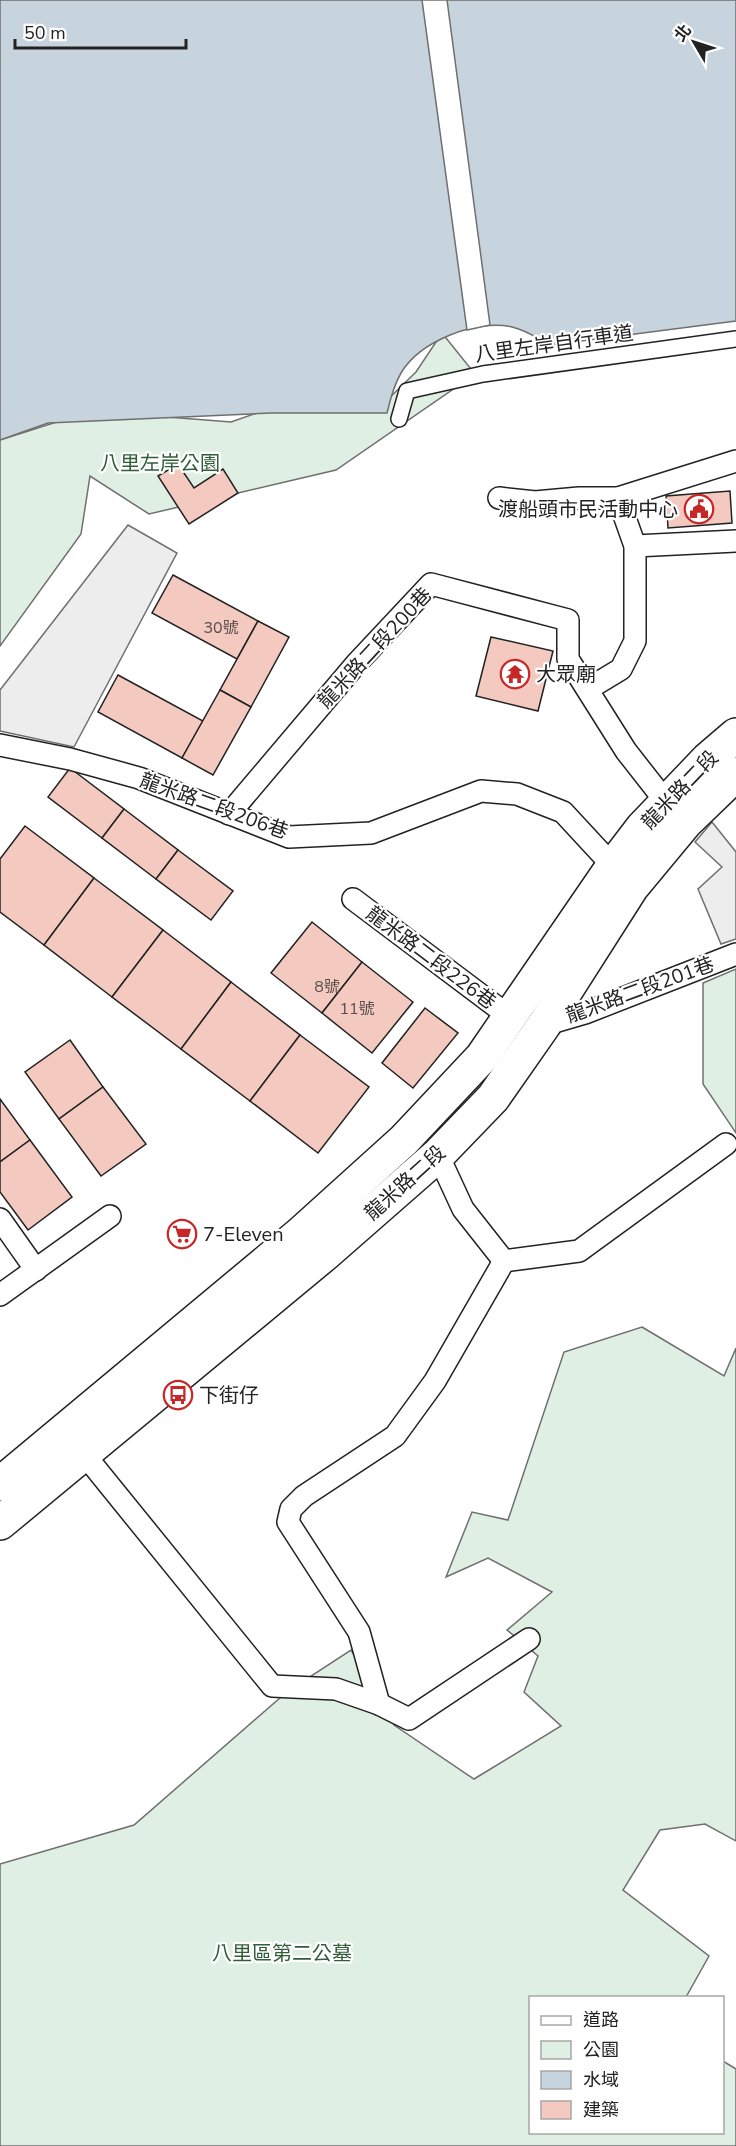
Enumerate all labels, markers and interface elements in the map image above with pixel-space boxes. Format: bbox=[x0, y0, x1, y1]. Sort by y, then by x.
scale bar bbox=[15, 12, 186, 50]
north arrow bbox=[664, 12, 724, 72]
text: 北 bbox=[670, 20, 697, 46]
text: 50 m bbox=[24, 21, 66, 45]
street label: 八里左岸自行車道 bbox=[473, 319, 635, 369]
park label: 八里左岸公園 bbox=[100, 450, 220, 477]
public building icon: 渡船頭市民活動中心 bbox=[683, 493, 715, 525]
place label: 渡船頭市民活動中心 bbox=[498, 496, 678, 523]
street label: 龍米路二段200巷 bbox=[312, 582, 438, 714]
house number: 30號 bbox=[203, 617, 239, 639]
temple icon: 大眾廟 bbox=[499, 658, 531, 690]
place label: 大眾廟 bbox=[536, 661, 596, 688]
street label: 龍米路二段 bbox=[636, 745, 724, 835]
street label: 龍米路二段206巷 bbox=[136, 767, 292, 845]
street label: 龍米路二段226巷 bbox=[361, 900, 501, 1016]
street label: 龍米路二段201巷 bbox=[562, 951, 718, 1029]
house number: 8號 bbox=[314, 976, 340, 998]
house number: 11號 bbox=[339, 998, 375, 1020]
street label: 龍米路二段 bbox=[359, 1140, 451, 1226]
supermarket icon: 7-Eleven bbox=[166, 1218, 198, 1250]
place label: 7-Eleven bbox=[203, 1221, 284, 1248]
bus stop icon: 下街仔 bbox=[162, 1379, 194, 1411]
place label: 下街仔 bbox=[199, 1382, 259, 1409]
park label: 八里區第二公墓 bbox=[212, 1940, 352, 1967]
legend bbox=[529, 1996, 724, 2134]
text: 道路 bbox=[583, 2008, 619, 2032]
text: 公園 bbox=[583, 2038, 619, 2062]
text: 水域 bbox=[583, 2068, 619, 2092]
text: 建築 bbox=[583, 2098, 619, 2122]

